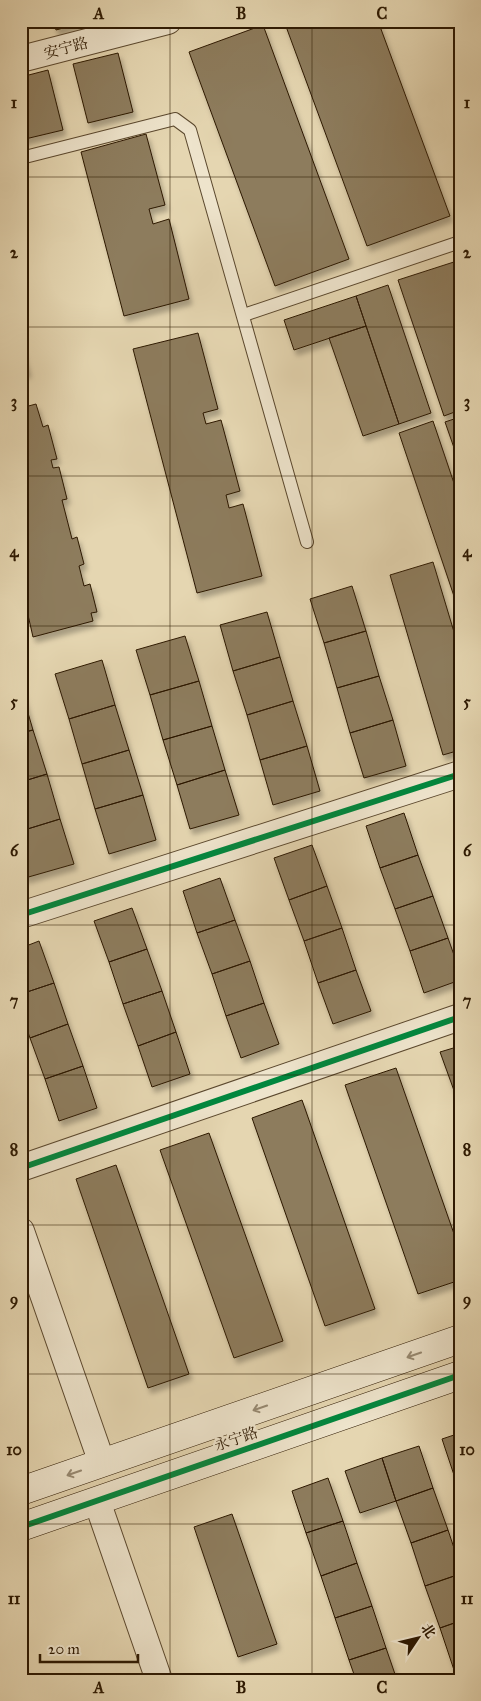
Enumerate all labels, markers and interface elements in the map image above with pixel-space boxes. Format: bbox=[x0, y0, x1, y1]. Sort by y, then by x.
text: A bbox=[93, 4, 105, 23]
text: B bbox=[236, 4, 246, 23]
text: C bbox=[377, 4, 388, 23]
street label: 安宁路 bbox=[42, 33, 90, 63]
text: 1 bbox=[11, 93, 18, 112]
text: 1 bbox=[464, 93, 471, 112]
text: 2 bbox=[10, 243, 19, 262]
text: 2 bbox=[463, 243, 472, 262]
text: 3 bbox=[11, 392, 17, 412]
text: 3 bbox=[464, 392, 470, 412]
text: 4 bbox=[10, 542, 20, 562]
text: 4 bbox=[463, 542, 473, 562]
text: 5 bbox=[10, 692, 18, 711]
text: 5 bbox=[463, 692, 471, 711]
text: 6 bbox=[10, 841, 19, 860]
text: 6 bbox=[463, 841, 472, 860]
text: 7 bbox=[10, 991, 19, 1010]
text: 7 bbox=[463, 991, 472, 1010]
text: 8 bbox=[10, 1140, 18, 1159]
text: 8 bbox=[463, 1140, 471, 1159]
text: 9 bbox=[10, 1290, 18, 1310]
text: 9 bbox=[463, 1290, 471, 1310]
one-way arrow bbox=[406, 1351, 422, 1360]
one-way arrow bbox=[253, 1404, 268, 1413]
street label: 永宁路 bbox=[212, 1423, 260, 1455]
text: 10 bbox=[6, 1440, 22, 1459]
text: 10 bbox=[459, 1440, 475, 1459]
one-way arrow bbox=[66, 1469, 82, 1478]
text: 11 bbox=[8, 1589, 21, 1608]
text: 11 bbox=[461, 1589, 474, 1608]
north arrow bbox=[394, 1614, 444, 1664]
text: 北 bbox=[417, 1620, 439, 1641]
scale bar bbox=[40, 1631, 138, 1663]
text: 20 m bbox=[48, 1640, 80, 1658]
text: A bbox=[93, 1678, 105, 1697]
text: B bbox=[236, 1678, 246, 1697]
text: C bbox=[377, 1678, 388, 1697]

